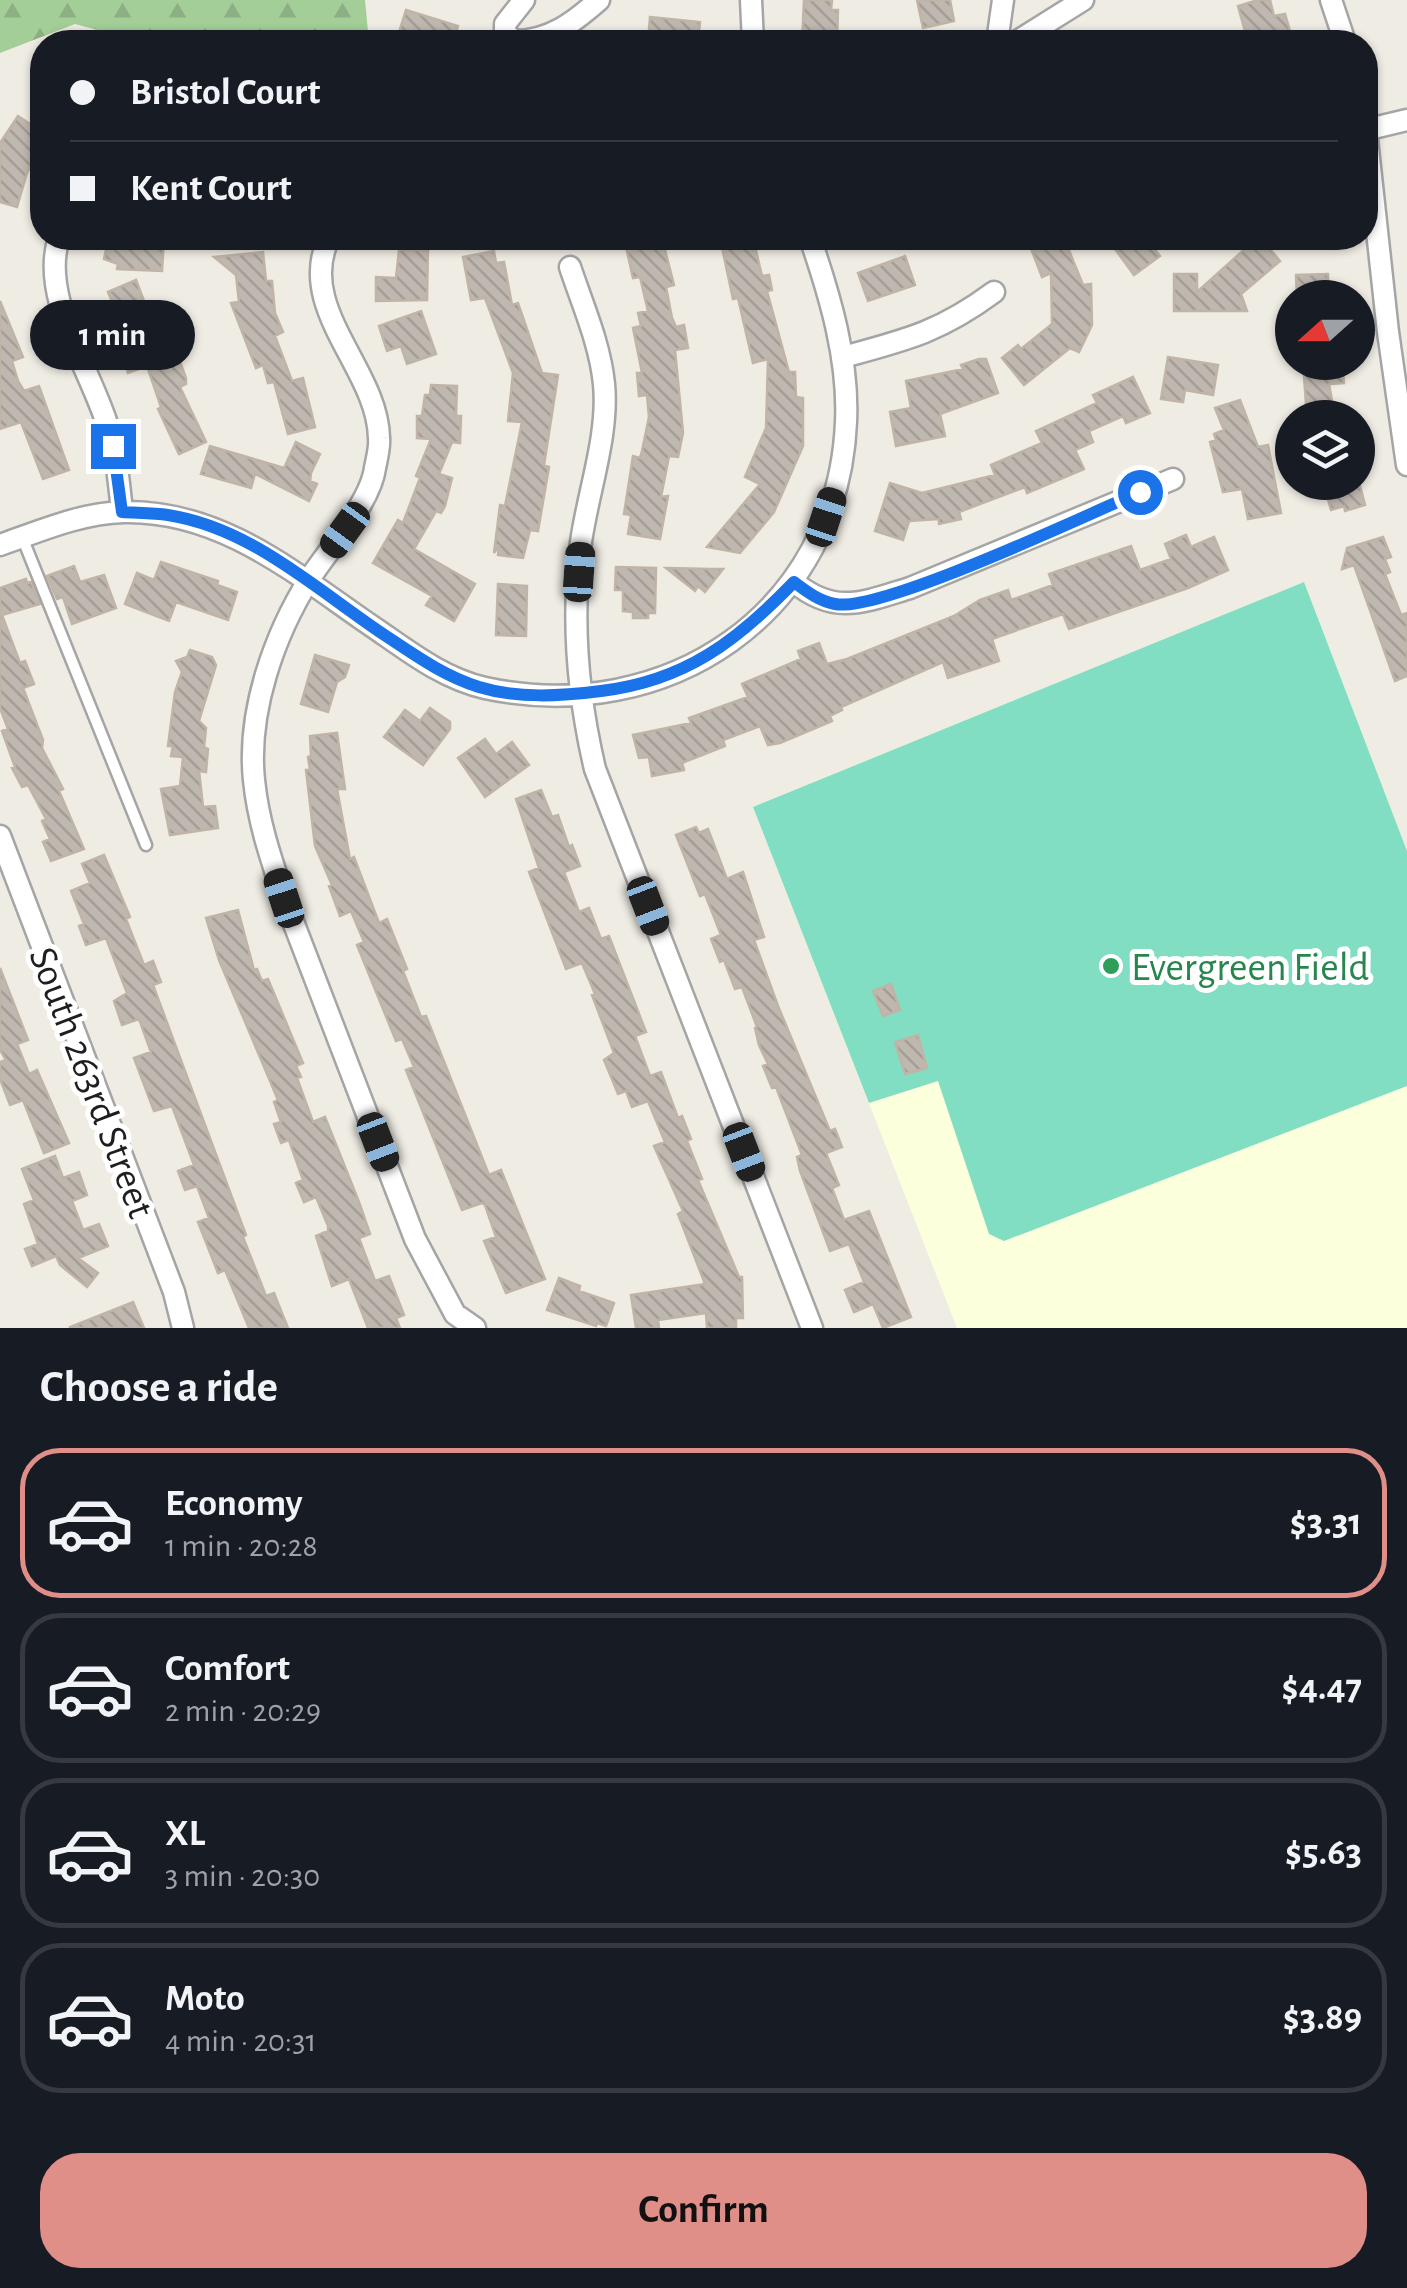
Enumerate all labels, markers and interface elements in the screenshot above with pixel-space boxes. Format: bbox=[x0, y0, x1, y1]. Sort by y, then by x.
text: Bristol Court bbox=[130, 74, 320, 112]
text: Kent Court bbox=[130, 170, 292, 208]
north arrow bbox=[1275, 280, 1375, 380]
map controls bbox=[1275, 280, 1375, 500]
callout: 1 min bbox=[31, 301, 196, 371]
text: 1 min bbox=[79, 319, 146, 351]
button: layers bbox=[1275, 400, 1375, 500]
route end bbox=[91, 424, 136, 469]
route start bbox=[1118, 470, 1163, 515]
car bbox=[802, 484, 850, 550]
car bbox=[315, 497, 375, 563]
car bbox=[562, 541, 596, 603]
car bbox=[260, 865, 308, 931]
car bbox=[623, 873, 673, 939]
street label: South 263rd Street bbox=[21, 942, 161, 1224]
place label: Evergreen Field bbox=[1131, 948, 1369, 988]
marker: Evergreen Field bbox=[1100, 955, 1122, 977]
car bbox=[353, 1109, 403, 1175]
car bbox=[719, 1119, 769, 1185]
text: Choose a ride bbox=[40, 1365, 278, 1410]
icon: car bbox=[45, 1478, 135, 1568]
text: Economy bbox=[165, 1485, 303, 1523]
text: $3.31 bbox=[1290, 1504, 1362, 1542]
text: 1 min · 20:28 bbox=[165, 1530, 318, 1562]
icon: car bbox=[45, 1643, 135, 1733]
text: Comfort bbox=[165, 1650, 290, 1688]
text: $4.47 bbox=[1282, 1669, 1362, 1707]
text: 2 min · 20:29 bbox=[165, 1695, 321, 1727]
icon: car bbox=[45, 1808, 135, 1898]
text: XL bbox=[165, 1815, 205, 1853]
text: $5.63 bbox=[1285, 1834, 1362, 1872]
text: 3 min · 20:30 bbox=[165, 1860, 320, 1892]
icon: car bbox=[45, 1973, 135, 2063]
text: Moto bbox=[165, 1980, 245, 2018]
text: $3.89 bbox=[1283, 1999, 1362, 2037]
text: 4 min · 20:31 bbox=[165, 2025, 316, 2057]
button: Confirm bbox=[40, 2153, 1367, 2268]

